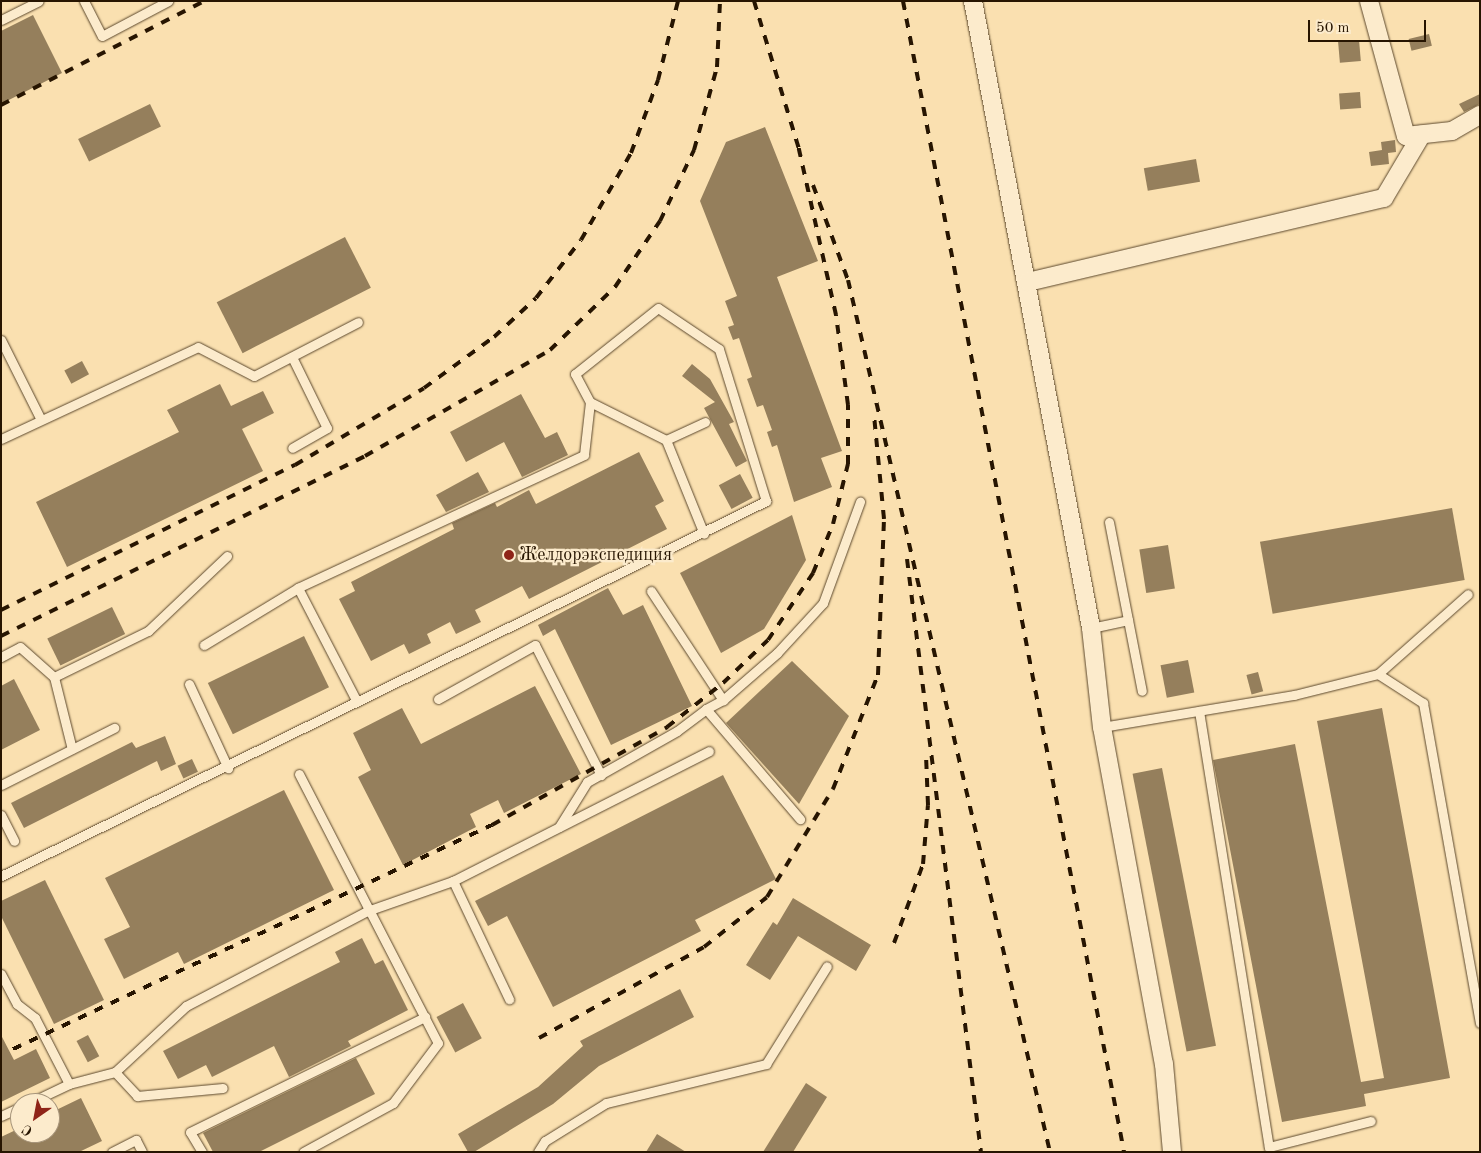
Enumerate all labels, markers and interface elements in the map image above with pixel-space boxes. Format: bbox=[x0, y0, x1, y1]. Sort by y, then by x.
scale bar bbox=[1311, 10, 1428, 42]
text: 50 m bbox=[1316, 21, 1350, 36]
place label: Желдорэкспедиция bbox=[519, 544, 672, 566]
marker: Желдорэкспедиция bbox=[503, 549, 515, 561]
north arrow bbox=[10, 1093, 60, 1143]
text: С bbox=[20, 1121, 35, 1138]

